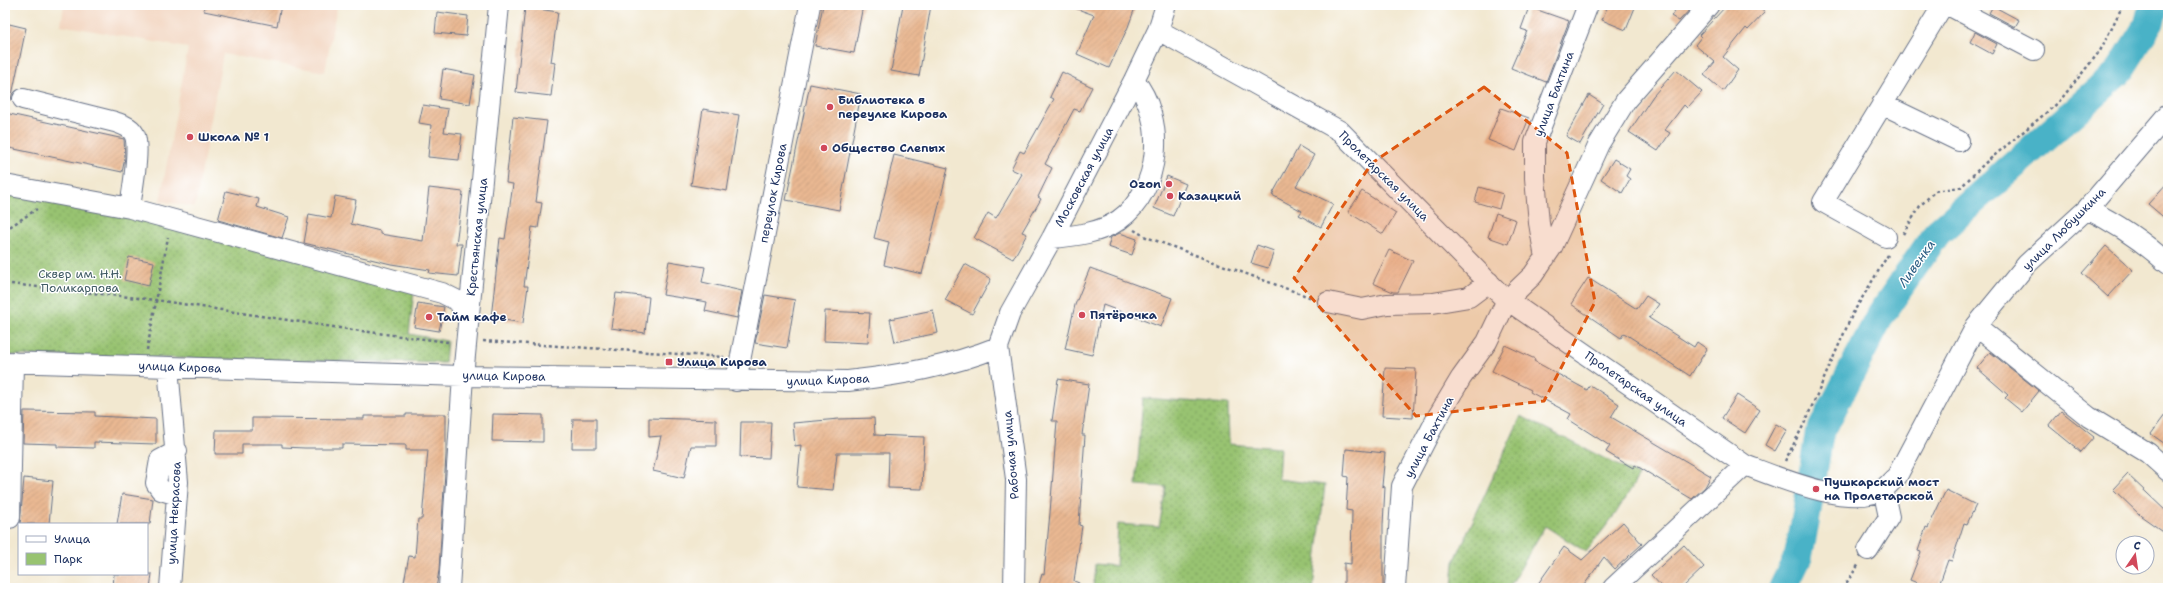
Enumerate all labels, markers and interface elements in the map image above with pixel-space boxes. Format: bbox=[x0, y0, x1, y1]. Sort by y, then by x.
street label: улица Бахтина bbox=[1530, 49, 1578, 139]
place label: Библиотека в переулке Кирова bbox=[838, 92, 948, 122]
marker: Библиотека в переулке Кирова bbox=[825, 102, 835, 112]
street label: Московская улица bbox=[1051, 124, 1117, 230]
street label: Пролетарская улица bbox=[1335, 127, 1433, 225]
place label: Школа № 1 bbox=[198, 129, 269, 145]
marker: Школа № 1 bbox=[185, 132, 195, 142]
place label: Общество Слепых bbox=[832, 140, 945, 156]
street label: переулок Кирова bbox=[755, 141, 791, 244]
marker: Общество Слепых bbox=[819, 143, 829, 153]
place label: Ozon bbox=[1129, 176, 1161, 192]
street label: Крестьянская улица bbox=[463, 177, 491, 297]
marker: Ozon bbox=[1164, 179, 1174, 189]
street label: улица Любушкина bbox=[2019, 184, 2109, 274]
place label: Казацкий bbox=[1178, 188, 1242, 204]
marker: Казацкий bbox=[1165, 191, 1175, 201]
water label: Ливенка bbox=[1893, 236, 1939, 291]
park label: Сквер им. Н.Н. Поликарпова bbox=[38, 266, 122, 296]
place label: Пятёрочка bbox=[1090, 307, 1158, 323]
place label: Тайм кафе bbox=[437, 309, 507, 325]
marker: Пятёрочка bbox=[1077, 310, 1087, 320]
marker: Тайм кафе bbox=[424, 312, 434, 322]
street label: Пролетарская улица bbox=[1582, 348, 1691, 431]
place label: Улица Кирова bbox=[677, 354, 767, 370]
marker: Улица Кирова bbox=[664, 357, 674, 367]
street label: улица Кирова bbox=[138, 358, 222, 376]
street label: улица Кирова bbox=[462, 367, 546, 385]
street label: улица Кирова bbox=[786, 371, 870, 389]
street label: улица Бахтина bbox=[1401, 393, 1457, 481]
street label: Рабочая улица bbox=[999, 409, 1023, 500]
street label: улица Некрасова bbox=[163, 461, 185, 565]
place label: Пушкарский мост на Пролетарской bbox=[1824, 474, 1940, 504]
marker: Пушкарский мост на Пролетарской bbox=[1811, 484, 1821, 494]
legend bbox=[18, 523, 148, 575]
text: Улица bbox=[54, 531, 91, 547]
north arrow bbox=[2115, 535, 2155, 575]
text: С bbox=[2132, 538, 2142, 554]
text: Парк bbox=[54, 551, 83, 567]

